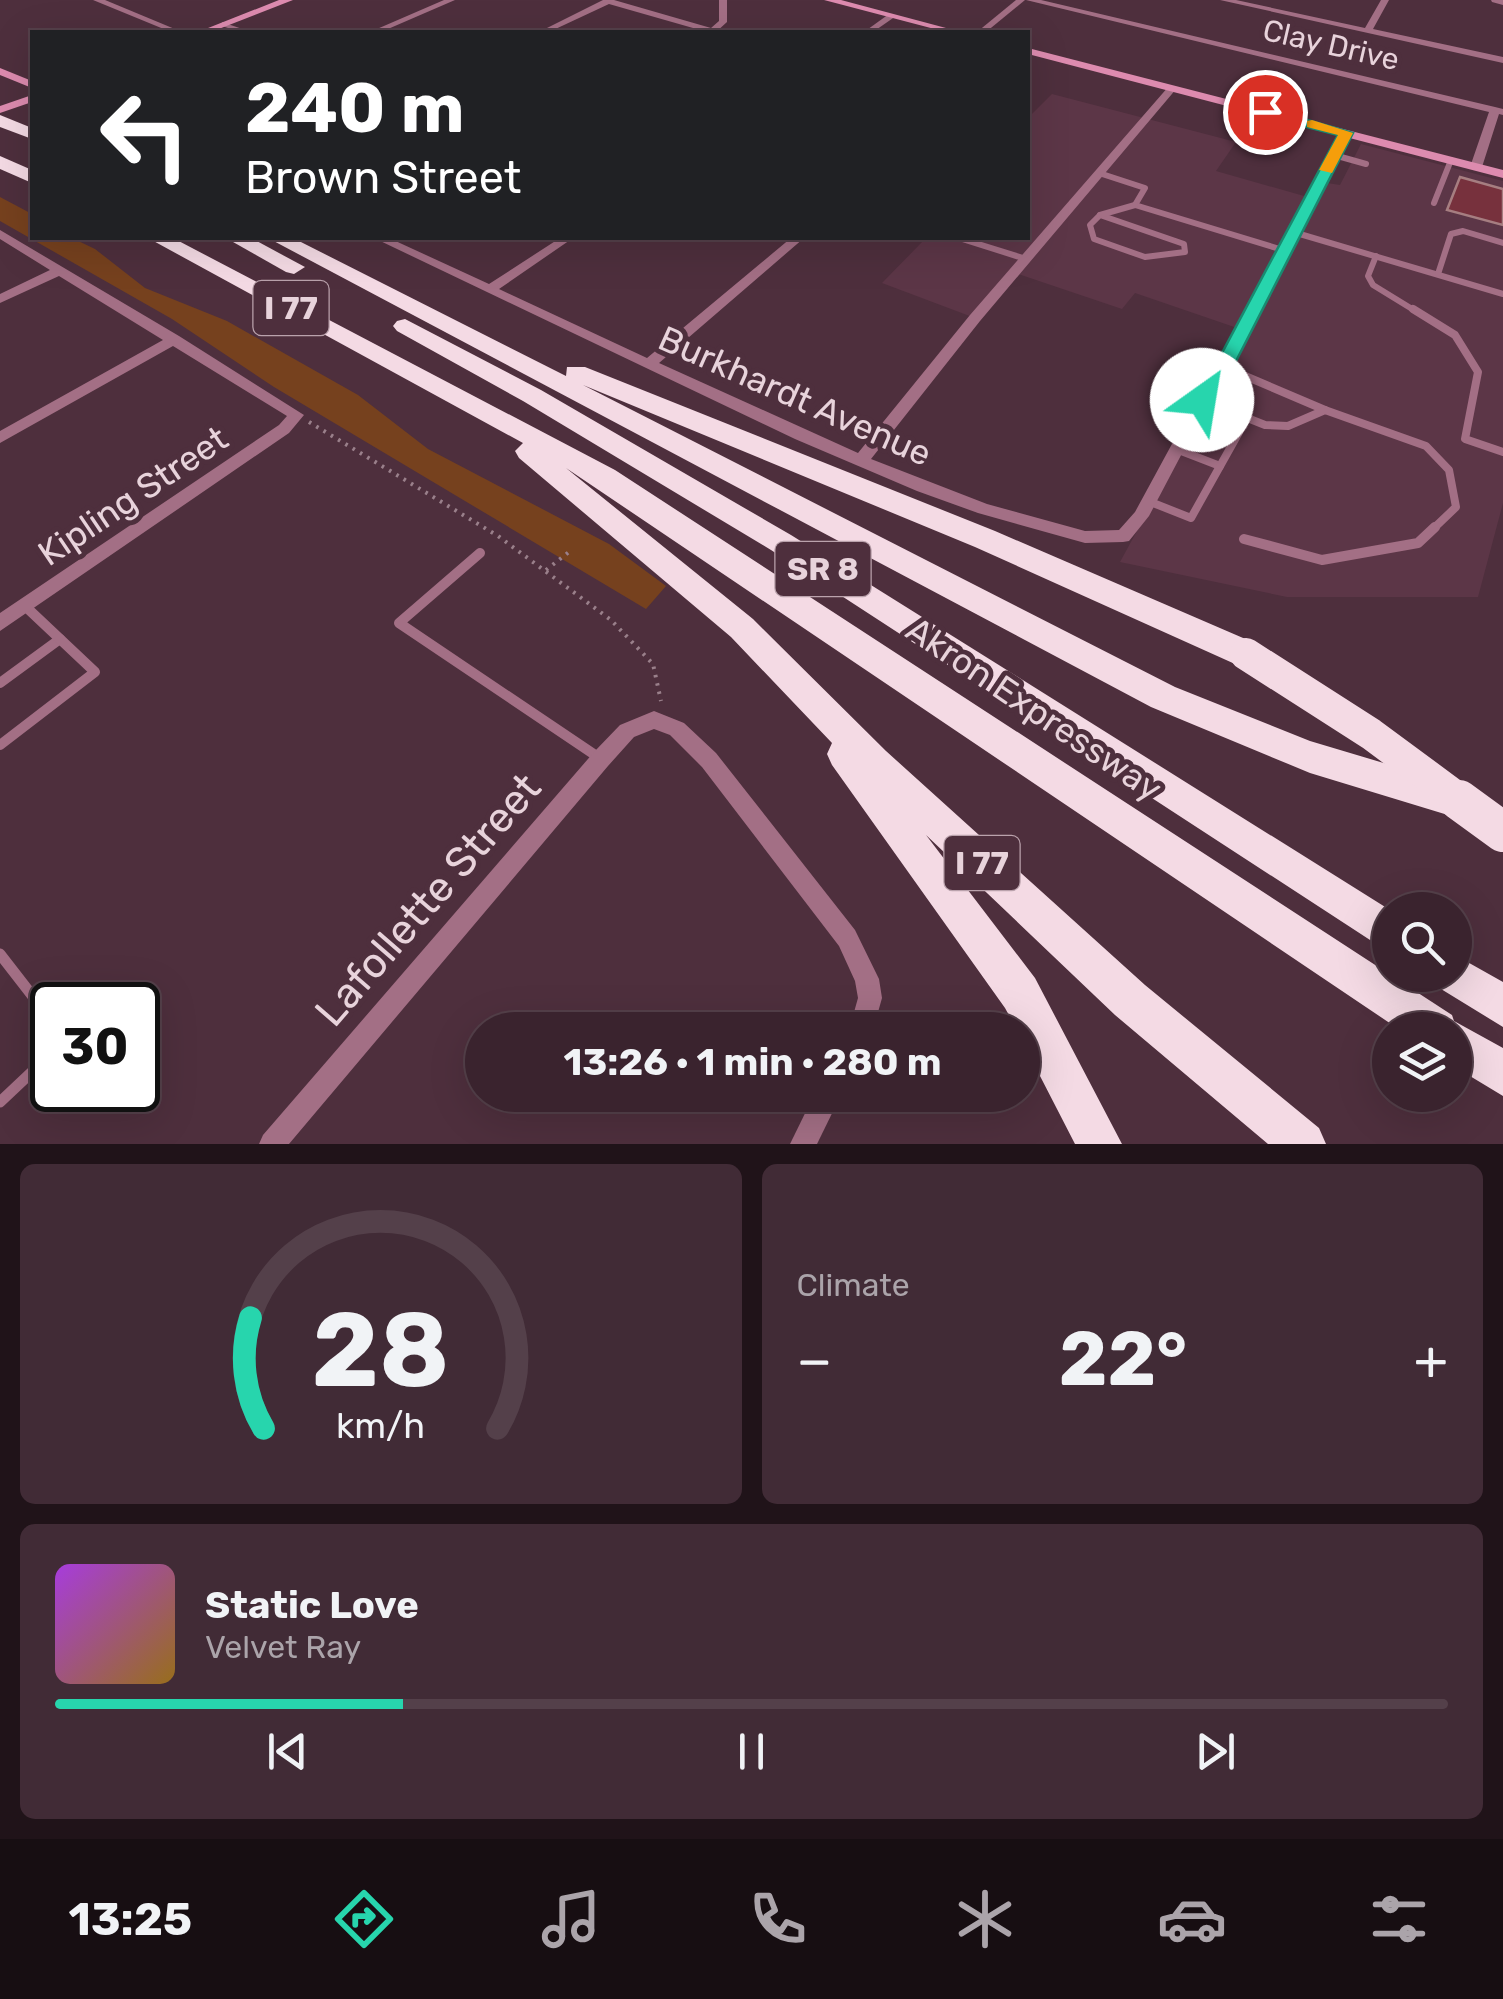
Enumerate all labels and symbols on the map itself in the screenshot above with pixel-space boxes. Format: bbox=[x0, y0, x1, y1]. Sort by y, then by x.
street label: Clay Drive bbox=[1259, 12, 1403, 78]
pin bbox=[1223, 70, 1308, 155]
road number: I 77 bbox=[254, 281, 328, 335]
street label: Burkhardt Avenue bbox=[652, 317, 938, 475]
position arrow bbox=[1150, 348, 1254, 452]
street label: Kipling Street bbox=[30, 417, 236, 575]
road number: SR 8 bbox=[776, 542, 870, 596]
street label: Akron Expressway bbox=[898, 608, 1170, 810]
street label: Lafollette Street bbox=[305, 763, 551, 1037]
road number: I 77 bbox=[944, 836, 1020, 890]
speed limit sign: 30 bbox=[30, 982, 160, 1112]

